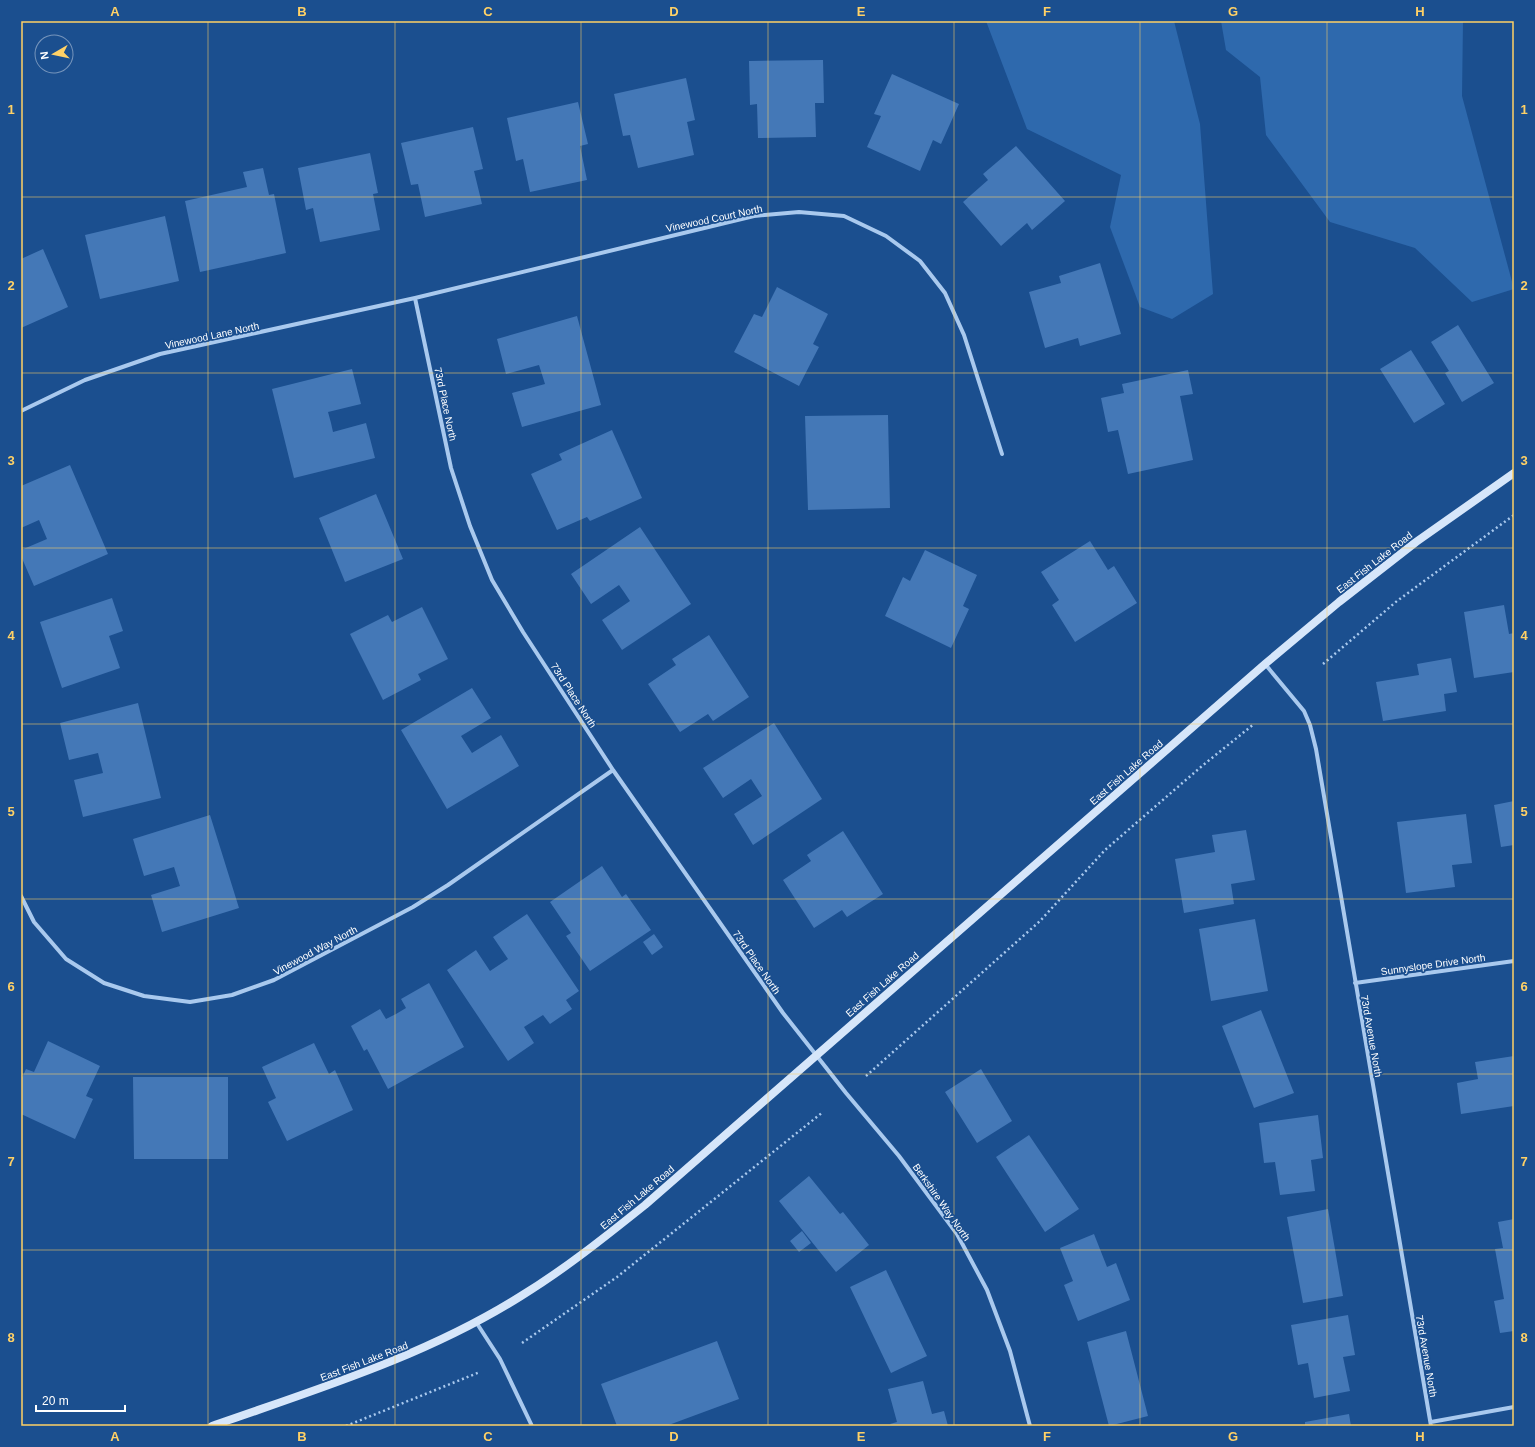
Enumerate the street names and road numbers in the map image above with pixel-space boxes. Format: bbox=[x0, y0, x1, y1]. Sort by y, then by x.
street label: Vinewood Court North bbox=[665, 203, 763, 234]
street label: Vinewood Lane North bbox=[164, 320, 260, 351]
street label: 73rd Place North bbox=[432, 366, 459, 442]
street label: East Fish Lake Road bbox=[1334, 529, 1414, 595]
street label: 73rd Place North bbox=[549, 661, 599, 730]
street label: East Fish Lake Road bbox=[1088, 738, 1165, 807]
street label: Vinewood Way North bbox=[271, 924, 359, 977]
street label: 73rd Place North bbox=[731, 928, 783, 996]
street label: East Fish Lake Road bbox=[844, 950, 921, 1019]
street label: Sunnyslope Drive North bbox=[1380, 952, 1486, 977]
street label: 73rd Avenue North bbox=[1359, 994, 1384, 1078]
street label: Berkshire Way North bbox=[911, 1162, 972, 1243]
street label: East Fish Lake Road bbox=[598, 1163, 676, 1231]
street label: 73rd Avenue North bbox=[1414, 1314, 1439, 1398]
street label: East Fish Lake Road bbox=[319, 1340, 409, 1383]

